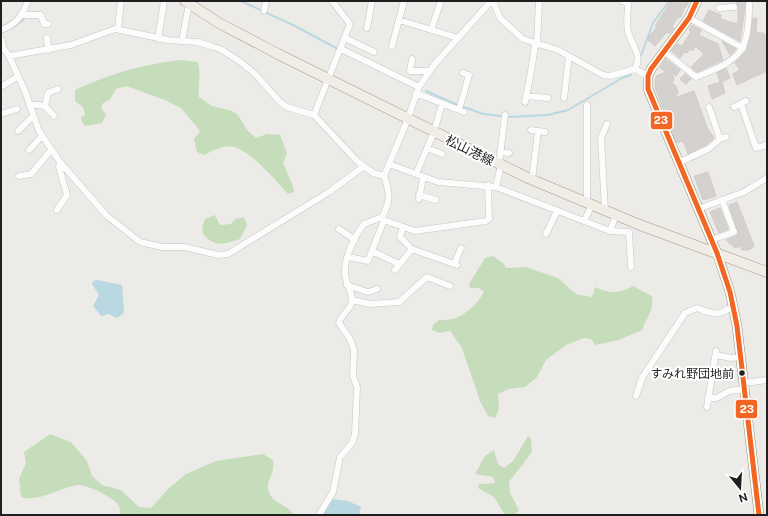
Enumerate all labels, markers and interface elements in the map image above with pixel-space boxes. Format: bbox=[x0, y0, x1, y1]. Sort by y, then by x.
line badge: 23 bbox=[650, 111, 673, 130]
text: 23 bbox=[654, 114, 668, 126]
street label: 松山港線 bbox=[443, 132, 496, 169]
place label: すみれ野団地前 bbox=[650, 367, 734, 381]
marker: すみれ野団地前 bbox=[737, 368, 747, 378]
line badge: 23 bbox=[735, 399, 758, 419]
text: 23 bbox=[740, 403, 754, 415]
north arrow bbox=[720, 468, 760, 508]
text: N bbox=[737, 490, 749, 505]

